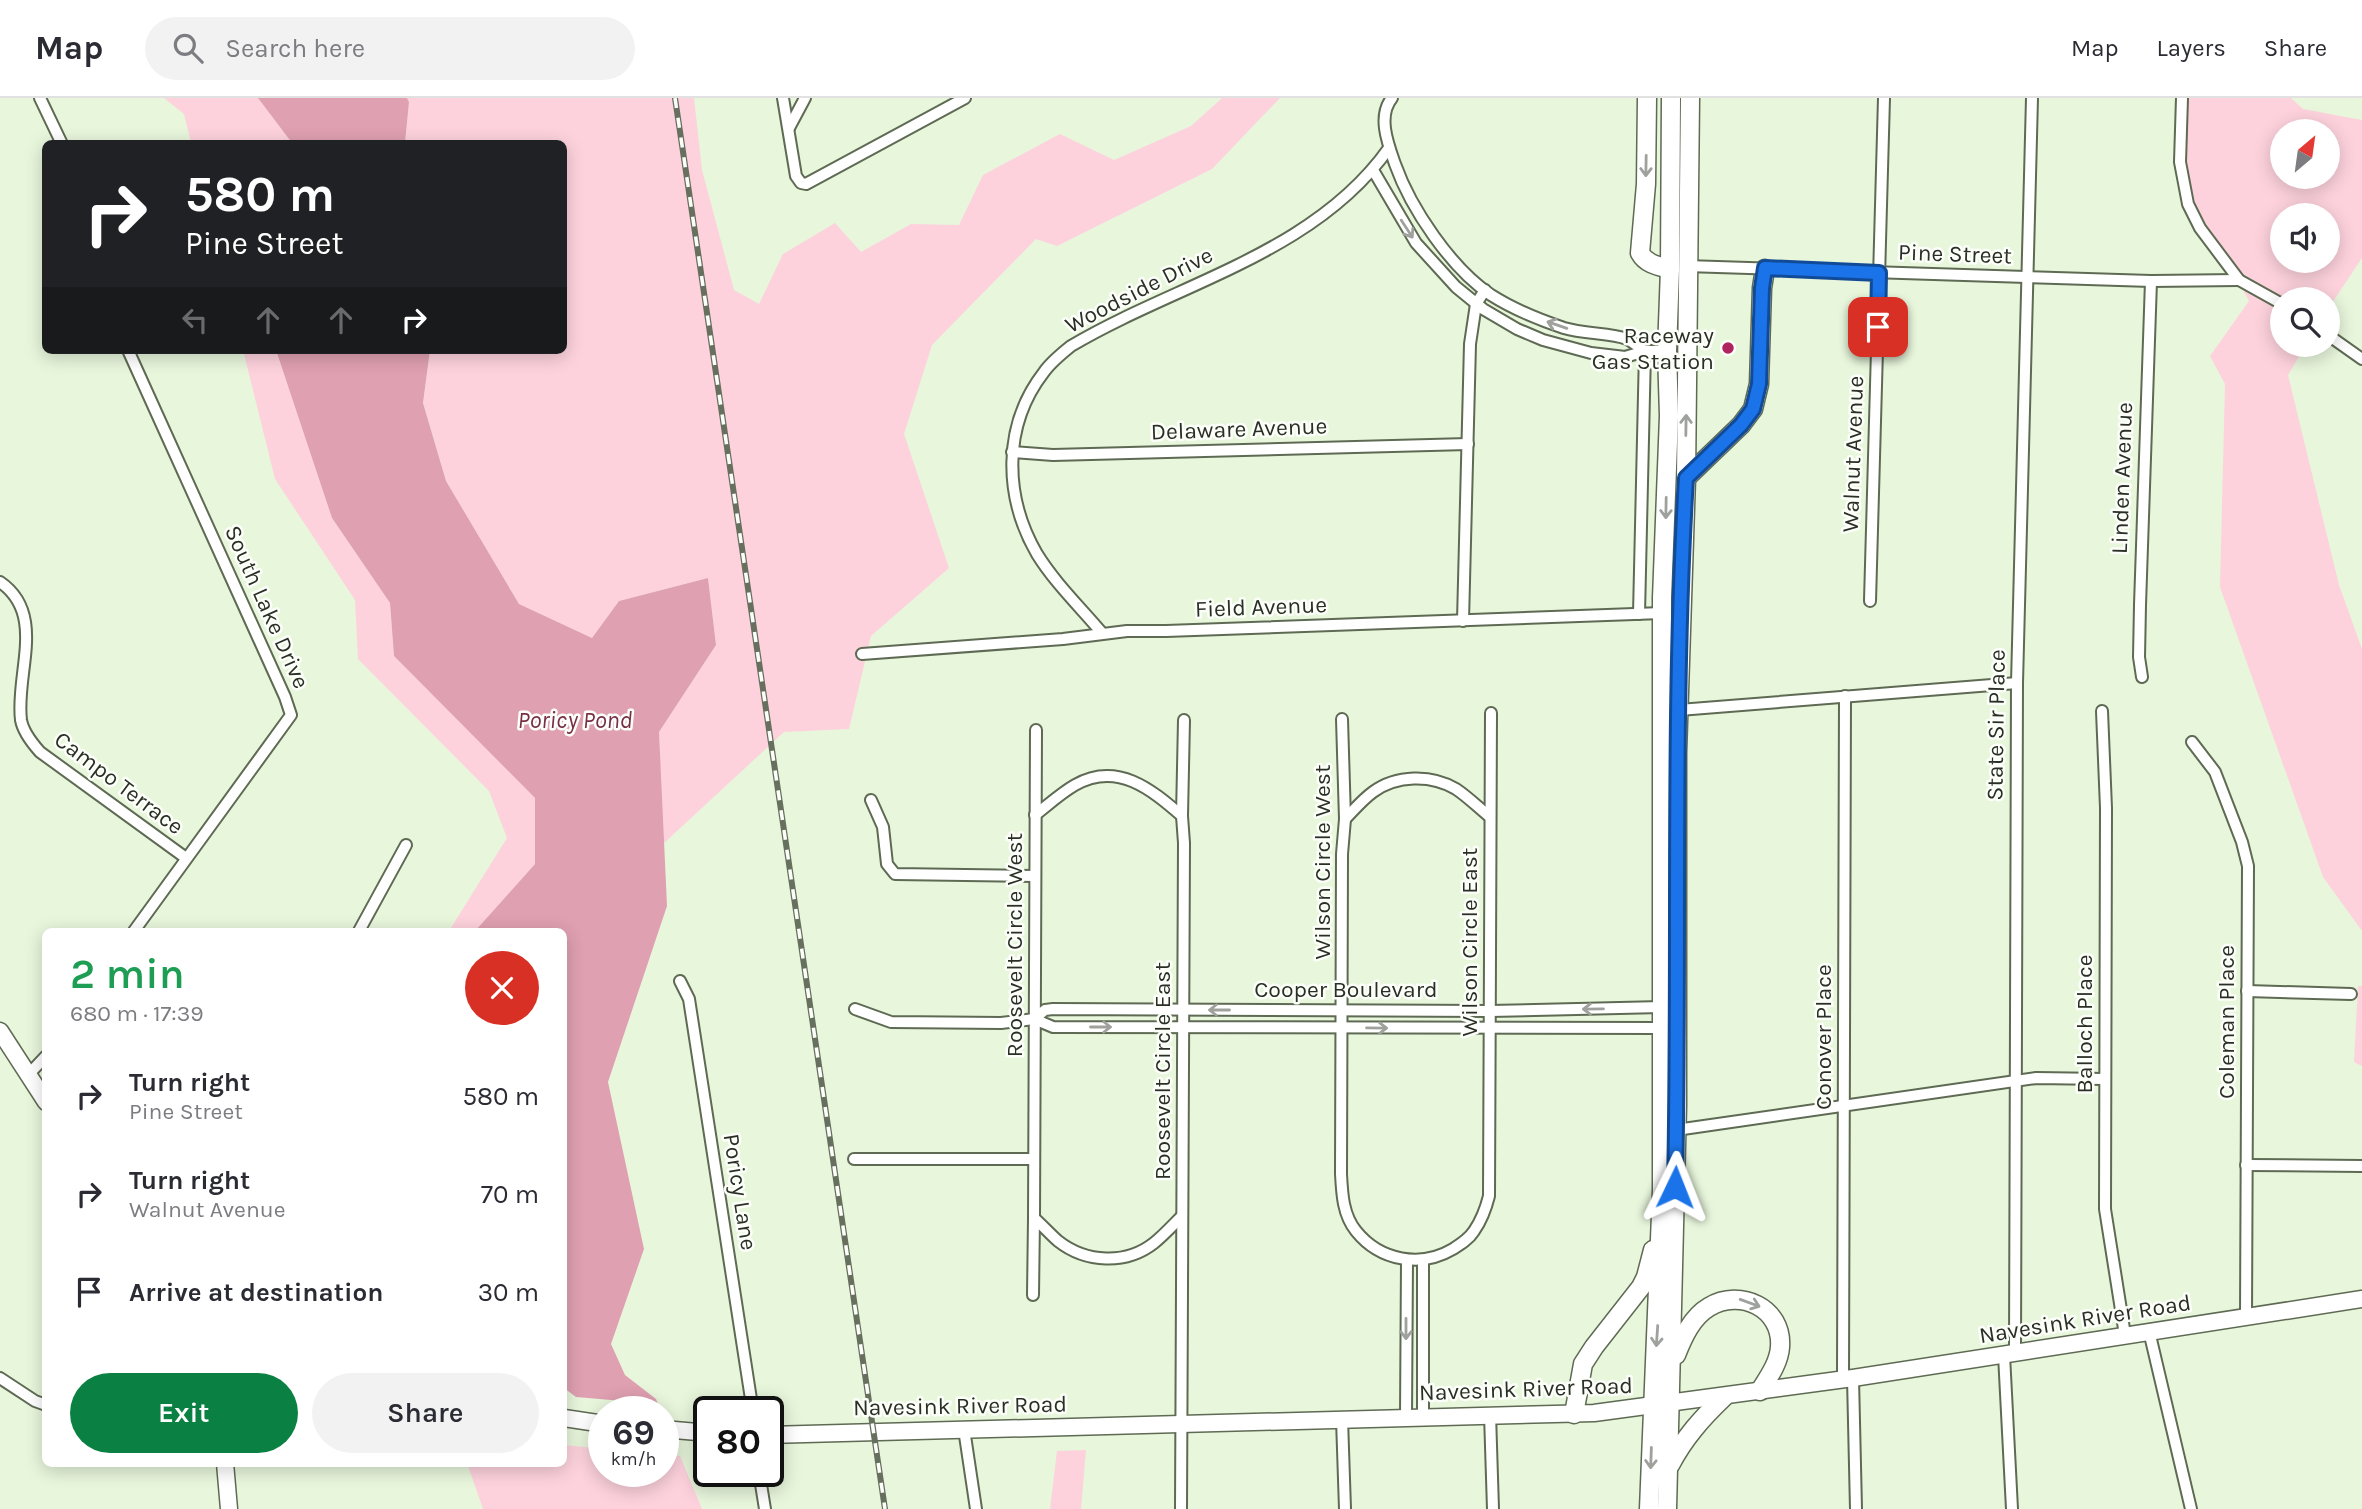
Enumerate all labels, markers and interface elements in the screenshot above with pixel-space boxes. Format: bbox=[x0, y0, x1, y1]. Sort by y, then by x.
search box bbox=[145, 17, 635, 80]
text: Map bbox=[35, 29, 103, 67]
icon: search bbox=[169, 29, 207, 67]
text: Search here bbox=[225, 33, 365, 64]
text: Map bbox=[2071, 34, 2119, 62]
text: Layers bbox=[2157, 34, 2226, 62]
text: Share bbox=[2264, 34, 2327, 62]
north arrow bbox=[2270, 119, 2340, 189]
map controls bbox=[2270, 119, 2340, 357]
one-way arrow bbox=[1639, 154, 1653, 177]
text: 580 m bbox=[185, 166, 335, 223]
icon: right bbox=[70, 168, 161, 259]
button: sound bbox=[2270, 203, 2340, 273]
one-way arrow bbox=[1400, 219, 1414, 239]
text: Pine Street bbox=[185, 225, 343, 262]
street label: Pine Street bbox=[1898, 239, 2013, 269]
street label: Woodside Drive bbox=[1061, 241, 1217, 339]
button: search bbox=[2270, 287, 2340, 357]
pin bbox=[1848, 297, 1908, 357]
icon: left bbox=[176, 301, 214, 339]
icon: ahead bbox=[249, 301, 287, 339]
icon: ahead bbox=[322, 301, 360, 339]
icon: right bbox=[395, 301, 433, 339]
icon: arrive bbox=[1859, 308, 1897, 346]
one-way arrow bbox=[1547, 318, 1569, 330]
place label: Raceway Gas Station bbox=[1592, 322, 1714, 375]
marker: Raceway Gas Station bbox=[1720, 340, 1736, 356]
street label: Walnut Avenue bbox=[1837, 375, 1869, 533]
street label: Linden Avenue bbox=[2106, 402, 2138, 554]
street label: Delaware Avenue bbox=[1150, 412, 1328, 446]
one-way arrow bbox=[1679, 414, 1692, 437]
one-way arrow bbox=[1660, 497, 1673, 520]
street label: South Lake Drive bbox=[219, 521, 315, 693]
street label: Field Avenue bbox=[1195, 591, 1327, 623]
street label: State Sir Place bbox=[1981, 649, 2011, 801]
water label: Poricy Pond bbox=[518, 706, 633, 734]
street label: Campo Terrace bbox=[49, 726, 189, 840]
street label: Wilson Circle West bbox=[1309, 764, 1336, 960]
street label: Roosevelt Circle West bbox=[1001, 833, 1028, 1057]
street label: Wilson Circle East bbox=[1456, 847, 1483, 1037]
street label: Coleman Place bbox=[2213, 945, 2240, 1099]
text: 2 min bbox=[70, 949, 185, 999]
button: close bbox=[465, 951, 539, 1025]
street label: Balloch Place bbox=[2071, 954, 2098, 1094]
street label: Roosevelt Circle East bbox=[1149, 962, 1176, 1180]
street label: Conover Place bbox=[1810, 964, 1837, 1110]
street label: Cooper Boulevard bbox=[1254, 976, 1438, 1003]
text: 680 m · 17:39 bbox=[70, 1000, 204, 1027]
one-way arrow bbox=[1582, 1002, 1605, 1015]
one-way arrow bbox=[1208, 1003, 1231, 1017]
one-way arrow bbox=[1089, 1020, 1112, 1034]
one-way arrow bbox=[1366, 1021, 1389, 1035]
text: Turn right bbox=[129, 1067, 250, 1098]
icon: right bbox=[70, 1077, 108, 1115]
text: 580 m bbox=[462, 1081, 539, 1112]
text: Pine Street bbox=[129, 1098, 243, 1125]
street label: Poricy Lane bbox=[717, 1132, 763, 1252]
position arrow bbox=[1638, 1150, 1712, 1224]
text: Turn right bbox=[129, 1165, 250, 1196]
icon: right bbox=[70, 1175, 108, 1213]
text: 70 m bbox=[481, 1179, 539, 1210]
text: Walnut Avenue bbox=[129, 1196, 286, 1223]
icon: arrive bbox=[70, 1273, 108, 1311]
text: Arrive at destination bbox=[129, 1277, 383, 1308]
text: 30 m bbox=[478, 1277, 539, 1308]
street label: Navesink River Road bbox=[1977, 1289, 2193, 1349]
one-way arrow bbox=[1739, 1298, 1761, 1310]
one-way arrow bbox=[1400, 1317, 1413, 1340]
one-way arrow bbox=[1650, 1324, 1663, 1347]
street label: Navesink River Road bbox=[1419, 1372, 1633, 1406]
button: Exit bbox=[70, 1373, 298, 1453]
button: Share bbox=[312, 1373, 539, 1453]
street label: Navesink River Road bbox=[853, 1391, 1067, 1421]
speed limit sign: 80 bbox=[693, 1396, 784, 1487]
text: 69 bbox=[612, 1412, 655, 1453]
one-way arrow bbox=[1644, 1446, 1657, 1469]
text: km/h bbox=[611, 1448, 656, 1470]

